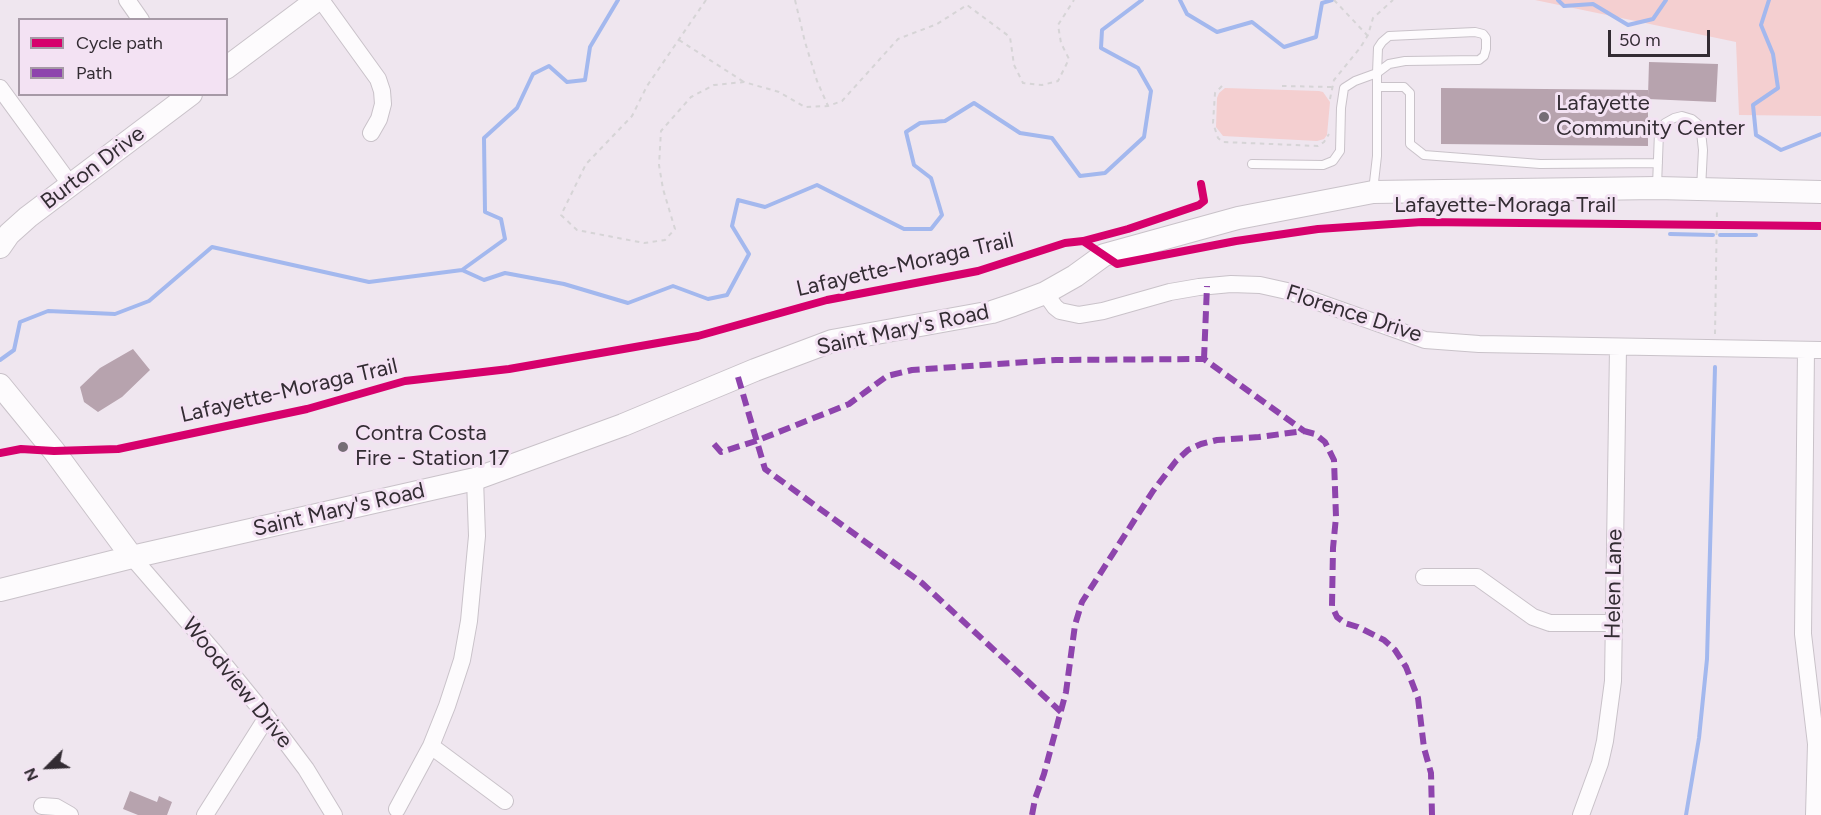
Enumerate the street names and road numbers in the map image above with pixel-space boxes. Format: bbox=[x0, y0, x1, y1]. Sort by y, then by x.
street label: Burton Drive bbox=[36, 121, 150, 215]
street label: Lafayette-Moraga Trail bbox=[1394, 193, 1616, 219]
street label: Lafayette-Moraga Trail bbox=[794, 227, 1016, 303]
street label: Florence Drive bbox=[1283, 280, 1425, 348]
street label: Saint Mary's Road bbox=[814, 299, 992, 361]
street label: Lafayette-Moraga Trail bbox=[178, 353, 400, 429]
street label: Saint Mary's Road bbox=[251, 477, 427, 543]
street label: Helen Lane bbox=[1600, 529, 1628, 639]
street label: Woodview Drive bbox=[176, 612, 298, 754]

